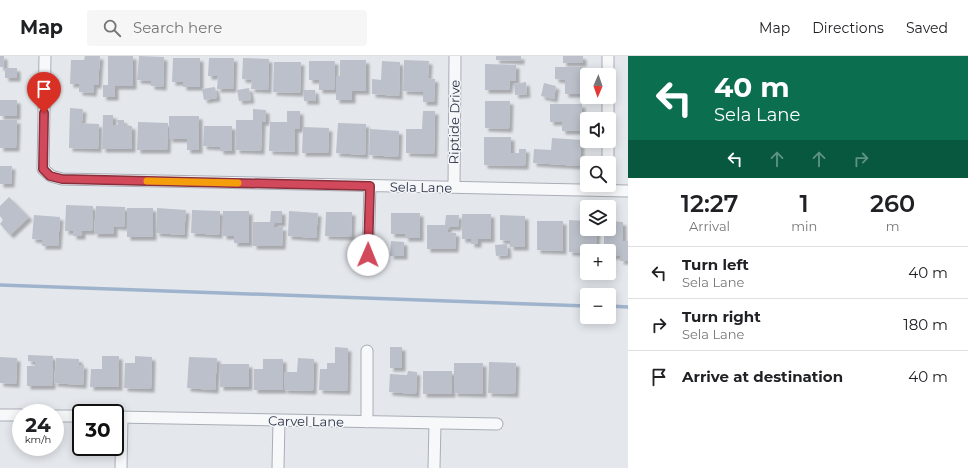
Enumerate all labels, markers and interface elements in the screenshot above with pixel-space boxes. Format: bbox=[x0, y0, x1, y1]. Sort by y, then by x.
search box bbox=[87, 10, 367, 46]
text: Map bbox=[20, 16, 63, 39]
icon: search bbox=[101, 17, 123, 39]
text: Search here bbox=[133, 18, 222, 37]
text: Map bbox=[759, 19, 790, 37]
text: Directions bbox=[812, 19, 884, 37]
text: Saved bbox=[906, 19, 948, 37]
north arrow bbox=[580, 68, 616, 104]
map controls bbox=[580, 68, 616, 324]
text: 40 m bbox=[714, 70, 790, 104]
pin bbox=[27, 72, 61, 113]
icon: left bbox=[648, 72, 700, 124]
icon: arrive bbox=[33, 78, 55, 100]
street label: Riptide Drive bbox=[445, 79, 463, 164]
text: Sela Lane bbox=[714, 104, 800, 126]
button: sound bbox=[580, 112, 616, 148]
icon: left bbox=[724, 148, 746, 170]
icon: ahead bbox=[766, 148, 788, 170]
icon: ahead bbox=[808, 148, 830, 170]
icon: right bbox=[850, 148, 872, 170]
button: search bbox=[580, 156, 616, 192]
street label: Sela Lane bbox=[390, 178, 452, 196]
text: 12:27 bbox=[681, 189, 738, 218]
text: 1 bbox=[800, 189, 809, 218]
text: 260 bbox=[870, 189, 915, 218]
button: layers bbox=[580, 200, 616, 236]
text: Arrival bbox=[689, 218, 730, 234]
text: min bbox=[791, 218, 817, 234]
text: m bbox=[886, 218, 899, 234]
position arrow bbox=[347, 234, 389, 276]
button: + bbox=[580, 244, 616, 280]
text: Turn left bbox=[682, 255, 749, 274]
icon: left bbox=[648, 262, 670, 284]
text: 40 m bbox=[908, 263, 948, 282]
text: Sela Lane bbox=[682, 274, 744, 290]
button: − bbox=[580, 288, 616, 324]
text: Turn right bbox=[682, 307, 761, 326]
icon: right bbox=[648, 314, 670, 336]
text: 180 m bbox=[903, 315, 948, 334]
text: Sela Lane bbox=[682, 326, 744, 342]
icon: arrive bbox=[648, 366, 670, 388]
text: Arrive at destination bbox=[682, 367, 843, 386]
text: 40 m bbox=[908, 367, 948, 386]
speed limit sign: 30 bbox=[72, 404, 124, 456]
street label: Carvel Lane bbox=[268, 412, 344, 430]
text: 24 bbox=[25, 413, 51, 437]
text: km/h bbox=[25, 433, 51, 446]

